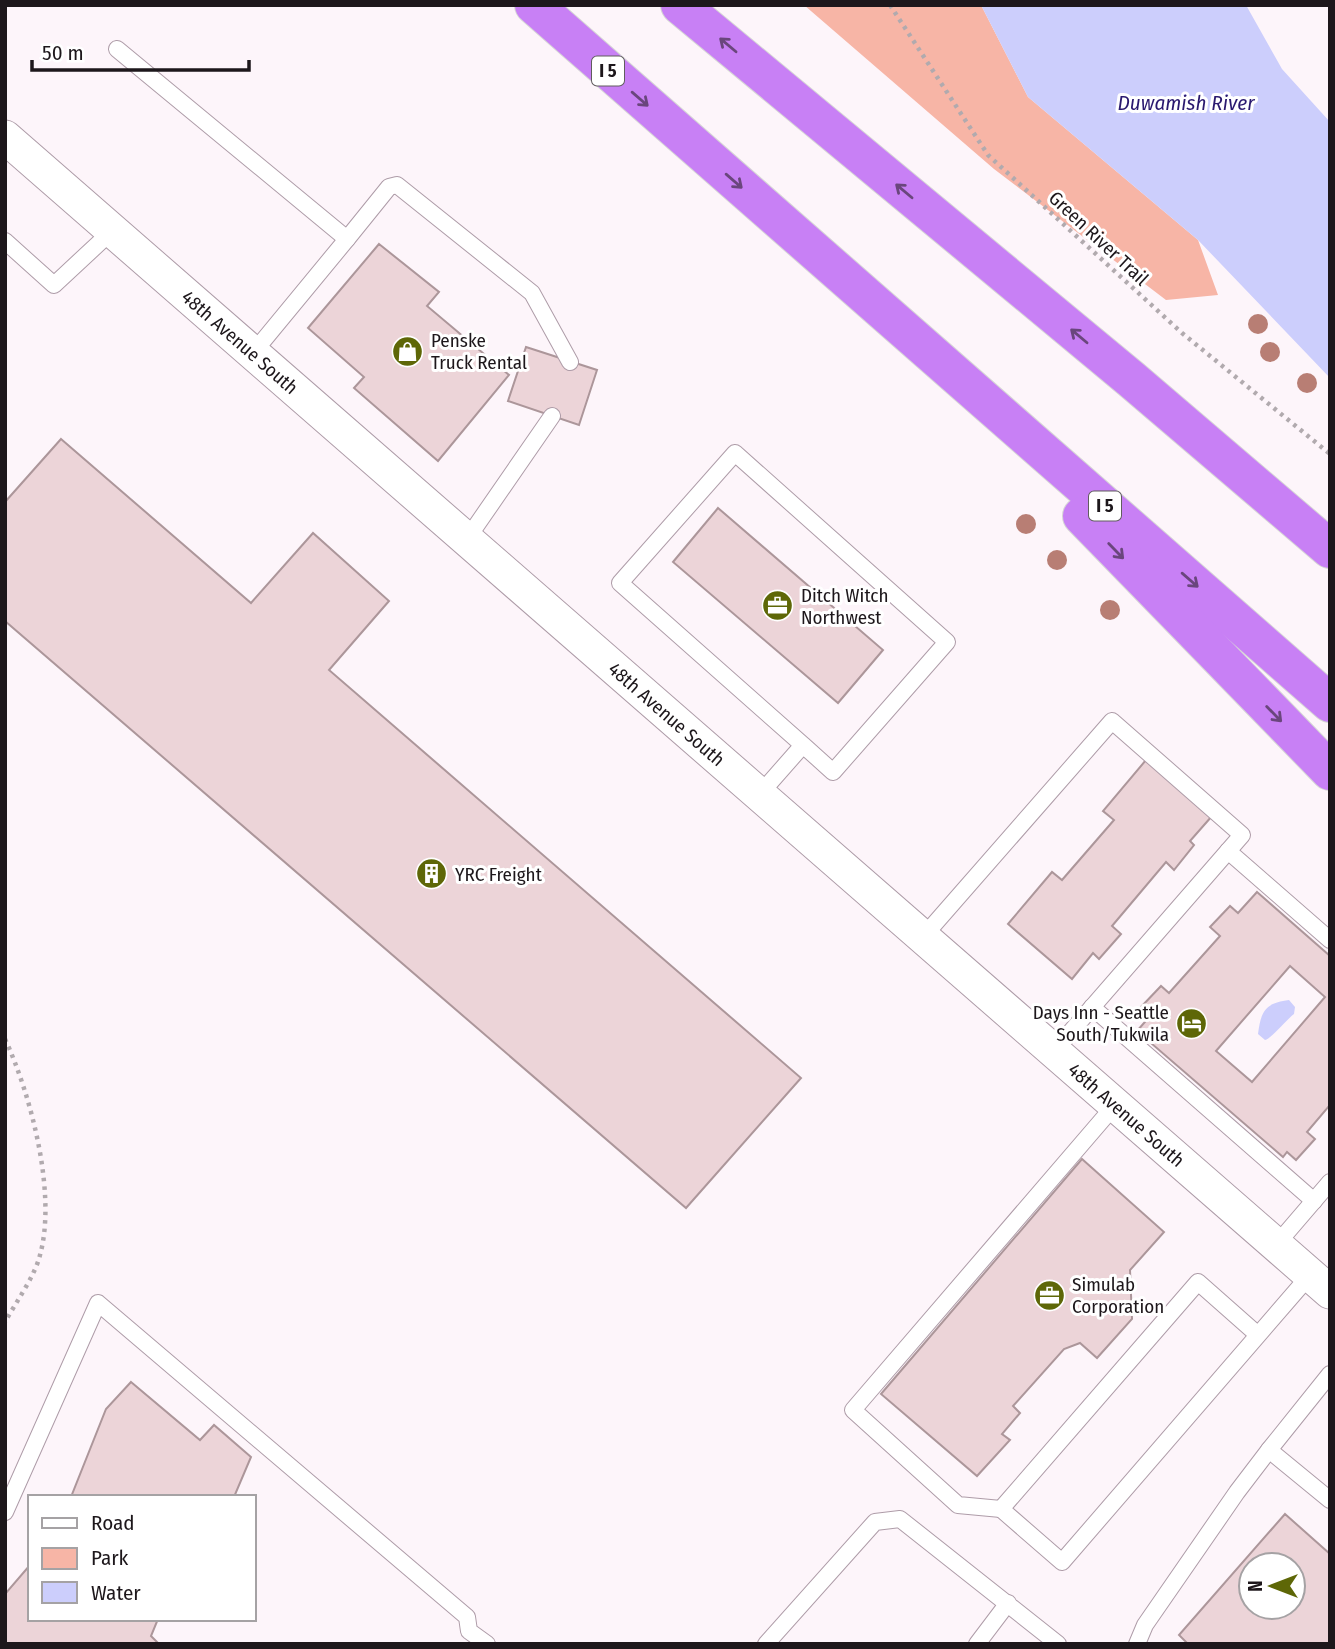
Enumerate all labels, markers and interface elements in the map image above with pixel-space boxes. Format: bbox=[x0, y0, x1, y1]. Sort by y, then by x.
scale bar bbox=[32, 28, 248, 72]
one-way arrow bbox=[720, 38, 738, 53]
text: 50 m bbox=[42, 40, 84, 66]
road number: I 5 bbox=[592, 56, 624, 86]
water label: Duwamish River bbox=[1118, 90, 1255, 116]
one-way arrow bbox=[631, 91, 649, 107]
one-way arrow bbox=[724, 173, 742, 189]
one-way arrow bbox=[895, 183, 913, 198]
street label: Green River Trail bbox=[1044, 186, 1153, 290]
street label: 48th Avenue South bbox=[177, 286, 303, 399]
one-way arrow bbox=[1070, 328, 1088, 343]
place label: Penske Truck Rental bbox=[431, 329, 527, 374]
shop icon: Penske Truck Rental bbox=[391, 334, 425, 368]
road number: I 5 bbox=[1089, 492, 1121, 520]
one-way arrow bbox=[1107, 542, 1124, 559]
one-way arrow bbox=[1180, 572, 1198, 588]
place label: Ditch Witch Northwest bbox=[801, 584, 888, 629]
office icon: Ditch Witch Northwest bbox=[761, 589, 795, 623]
street label: 48th Avenue South bbox=[604, 657, 729, 771]
one-way arrow bbox=[1266, 706, 1283, 723]
building icon: YRC Freight bbox=[415, 857, 449, 891]
place label: YRC Freight bbox=[455, 863, 543, 886]
place label: Days Inn - Seattle South/Tukwila bbox=[1033, 1001, 1169, 1046]
hotel icon: Days Inn - Seattle South/Tukwila bbox=[1175, 1006, 1209, 1040]
street label: 48th Avenue South bbox=[1064, 1058, 1189, 1172]
place label: Simulab Corporation bbox=[1072, 1273, 1164, 1318]
office icon: Simulab Corporation bbox=[1032, 1278, 1066, 1312]
legend bbox=[28, 1495, 256, 1621]
text: Road bbox=[91, 1510, 135, 1536]
text: Park bbox=[91, 1545, 129, 1571]
north arrow bbox=[1237, 1551, 1307, 1621]
text: Water bbox=[91, 1580, 141, 1606]
text: N bbox=[1244, 1580, 1267, 1592]

